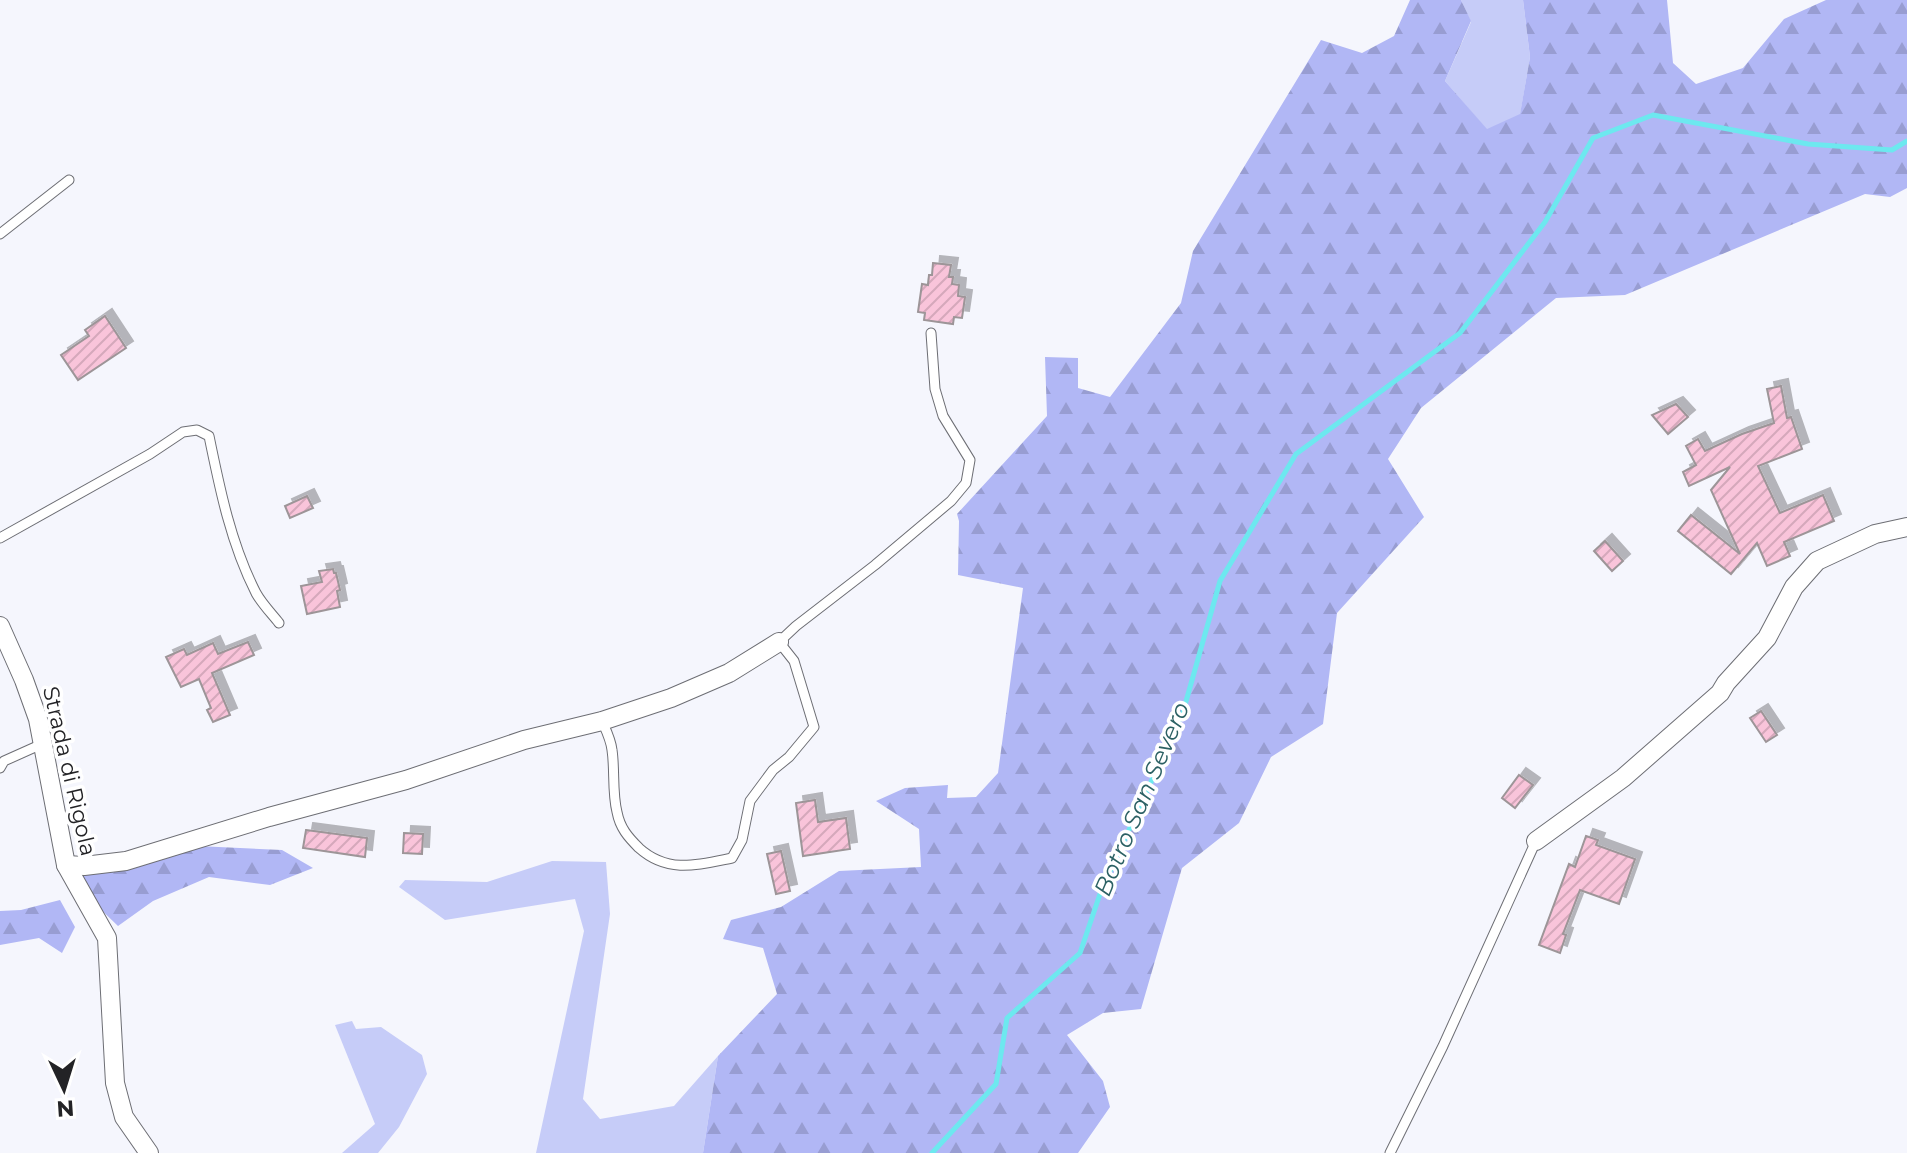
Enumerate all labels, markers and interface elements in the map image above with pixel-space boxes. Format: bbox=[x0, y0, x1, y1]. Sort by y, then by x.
street label: Strada di Rigola bbox=[37, 684, 102, 859]
water label: Botro San Severo bbox=[1088, 698, 1195, 900]
north arrow bbox=[24, 1049, 104, 1129]
text: N bbox=[56, 1094, 75, 1123]

